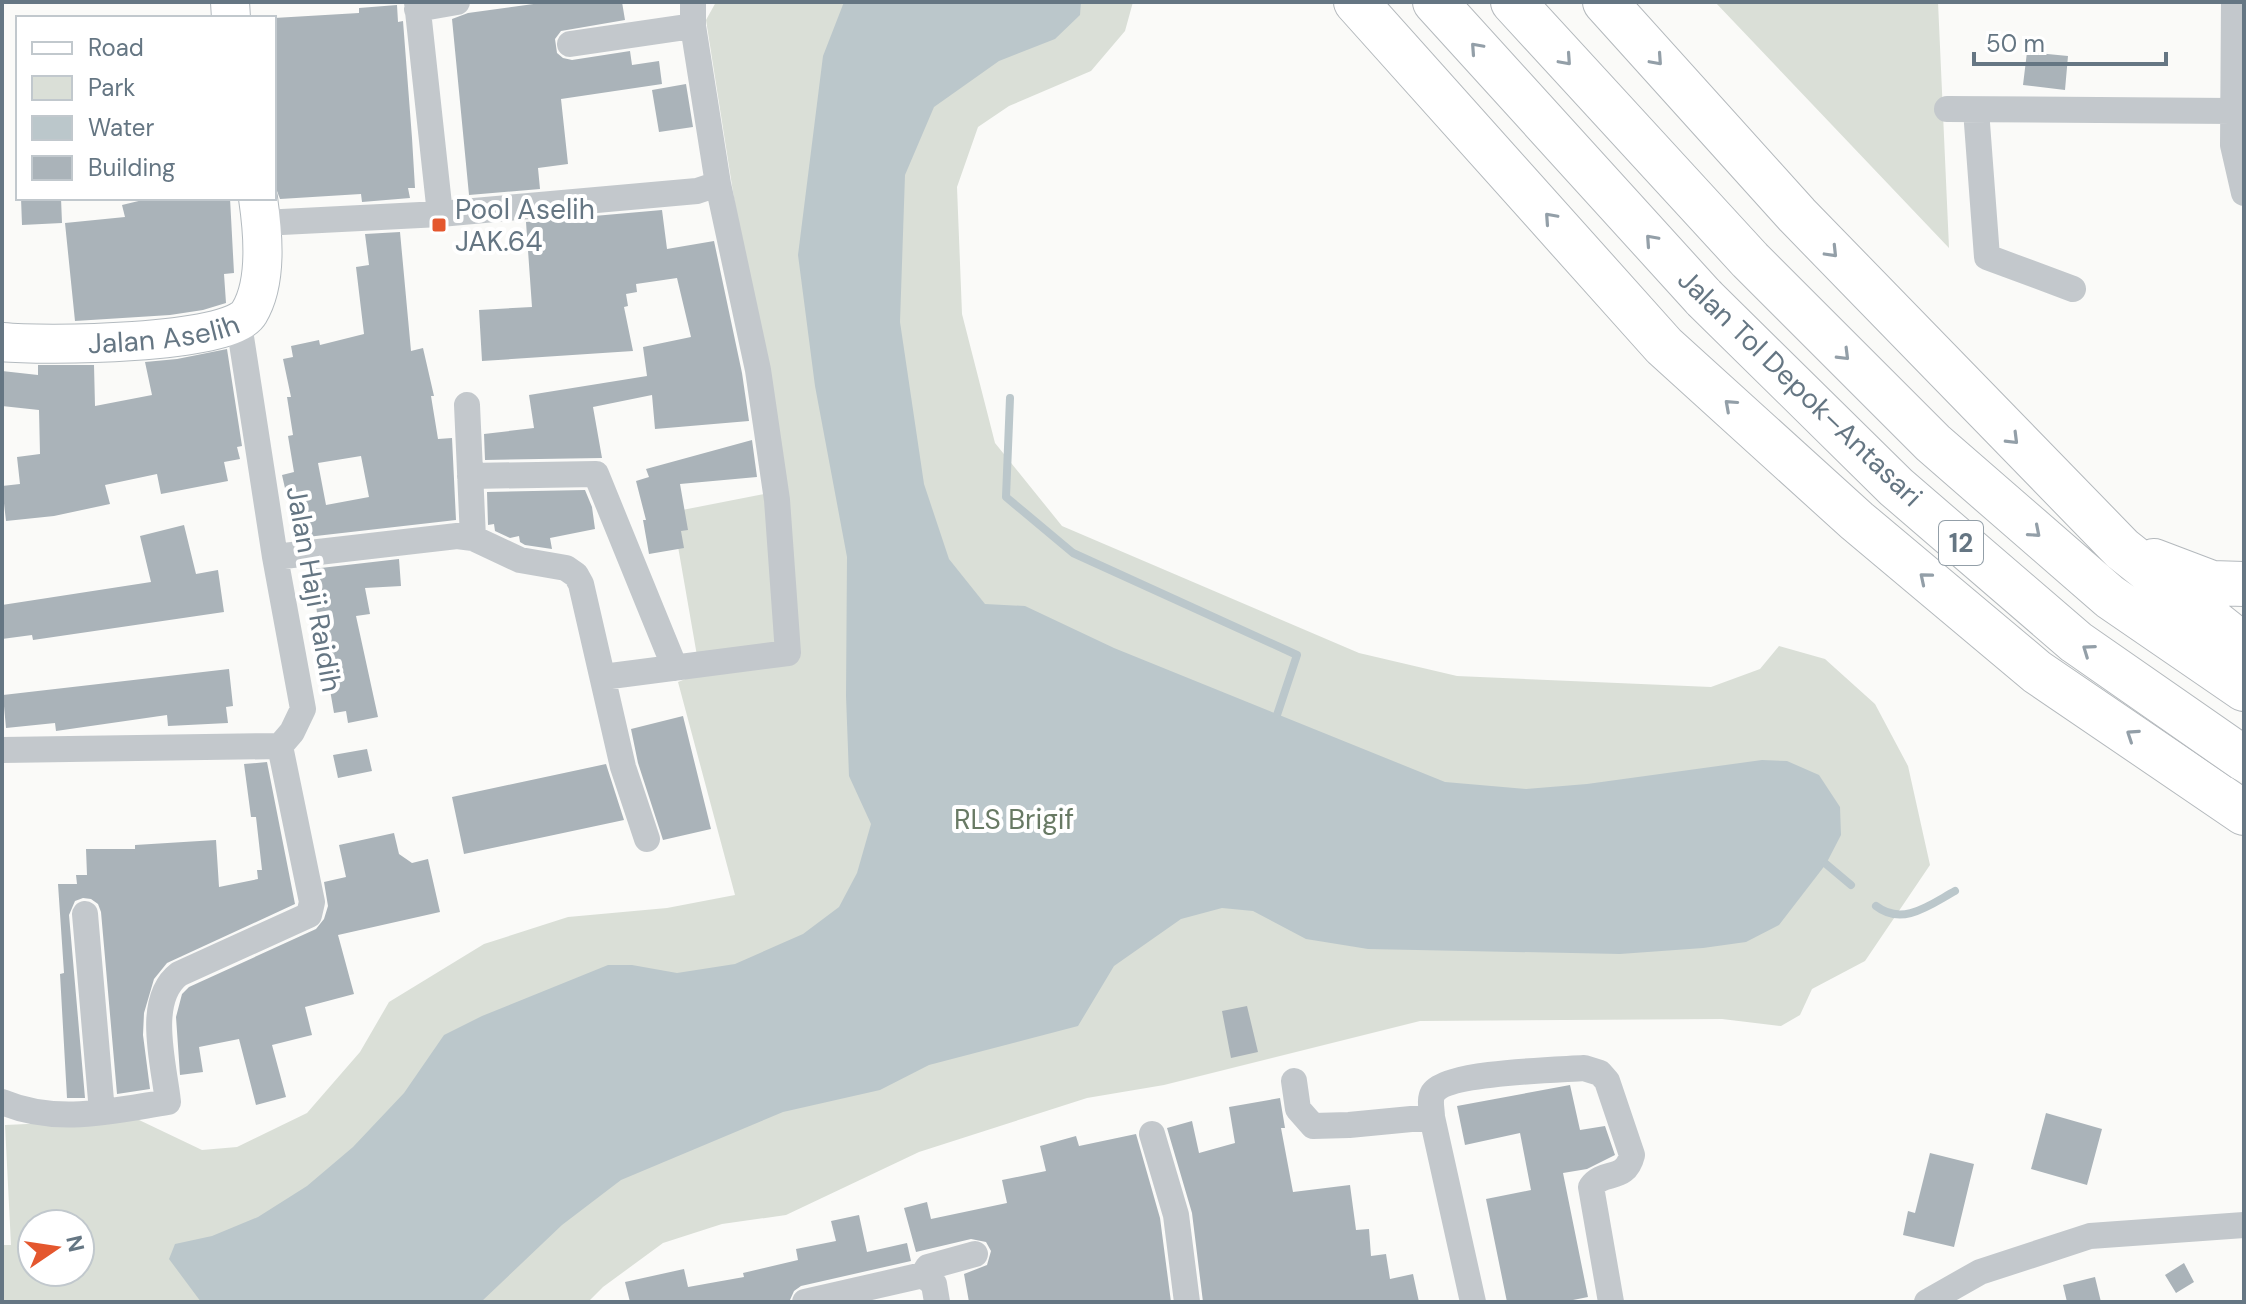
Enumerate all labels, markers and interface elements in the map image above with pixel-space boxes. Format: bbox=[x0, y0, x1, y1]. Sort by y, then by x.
legend bbox=[16, 16, 276, 200]
scale bar bbox=[1974, 16, 2166, 66]
text: 50 m bbox=[1986, 28, 2045, 59]
text: Road bbox=[88, 32, 144, 63]
one-way arrow bbox=[1472, 42, 1486, 57]
one-way arrow bbox=[1556, 50, 1570, 65]
one-way arrow bbox=[1648, 51, 1662, 65]
text: Park bbox=[88, 72, 135, 103]
text: Water bbox=[88, 112, 154, 143]
text: Building bbox=[88, 152, 175, 183]
place label: Pool Aselih JAK.64 bbox=[455, 191, 595, 260]
one-way arrow bbox=[1545, 213, 1560, 228]
marker: Pool Aselih JAK.64 bbox=[430, 216, 448, 234]
one-way arrow bbox=[1646, 235, 1661, 249]
one-way arrow bbox=[1823, 243, 1837, 257]
street label: Jalan Tol Depok–Antasari bbox=[1670, 261, 1930, 515]
street label: Jalan Aselih bbox=[87, 305, 245, 362]
one-way arrow bbox=[1835, 346, 1849, 360]
one-way arrow bbox=[1725, 400, 1739, 415]
one-way arrow bbox=[2004, 430, 2018, 444]
street label: Jalan Haji Raidih bbox=[278, 483, 350, 695]
road number: 12 bbox=[1939, 521, 1983, 565]
one-way arrow bbox=[2026, 522, 2040, 536]
one-way arrow bbox=[1919, 573, 1934, 588]
one-way arrow bbox=[2082, 645, 2096, 660]
one-way arrow bbox=[2126, 729, 2140, 744]
park label: RLS Brigif bbox=[954, 801, 1074, 838]
north arrow bbox=[16, 1208, 96, 1288]
text: N bbox=[59, 1233, 91, 1255]

